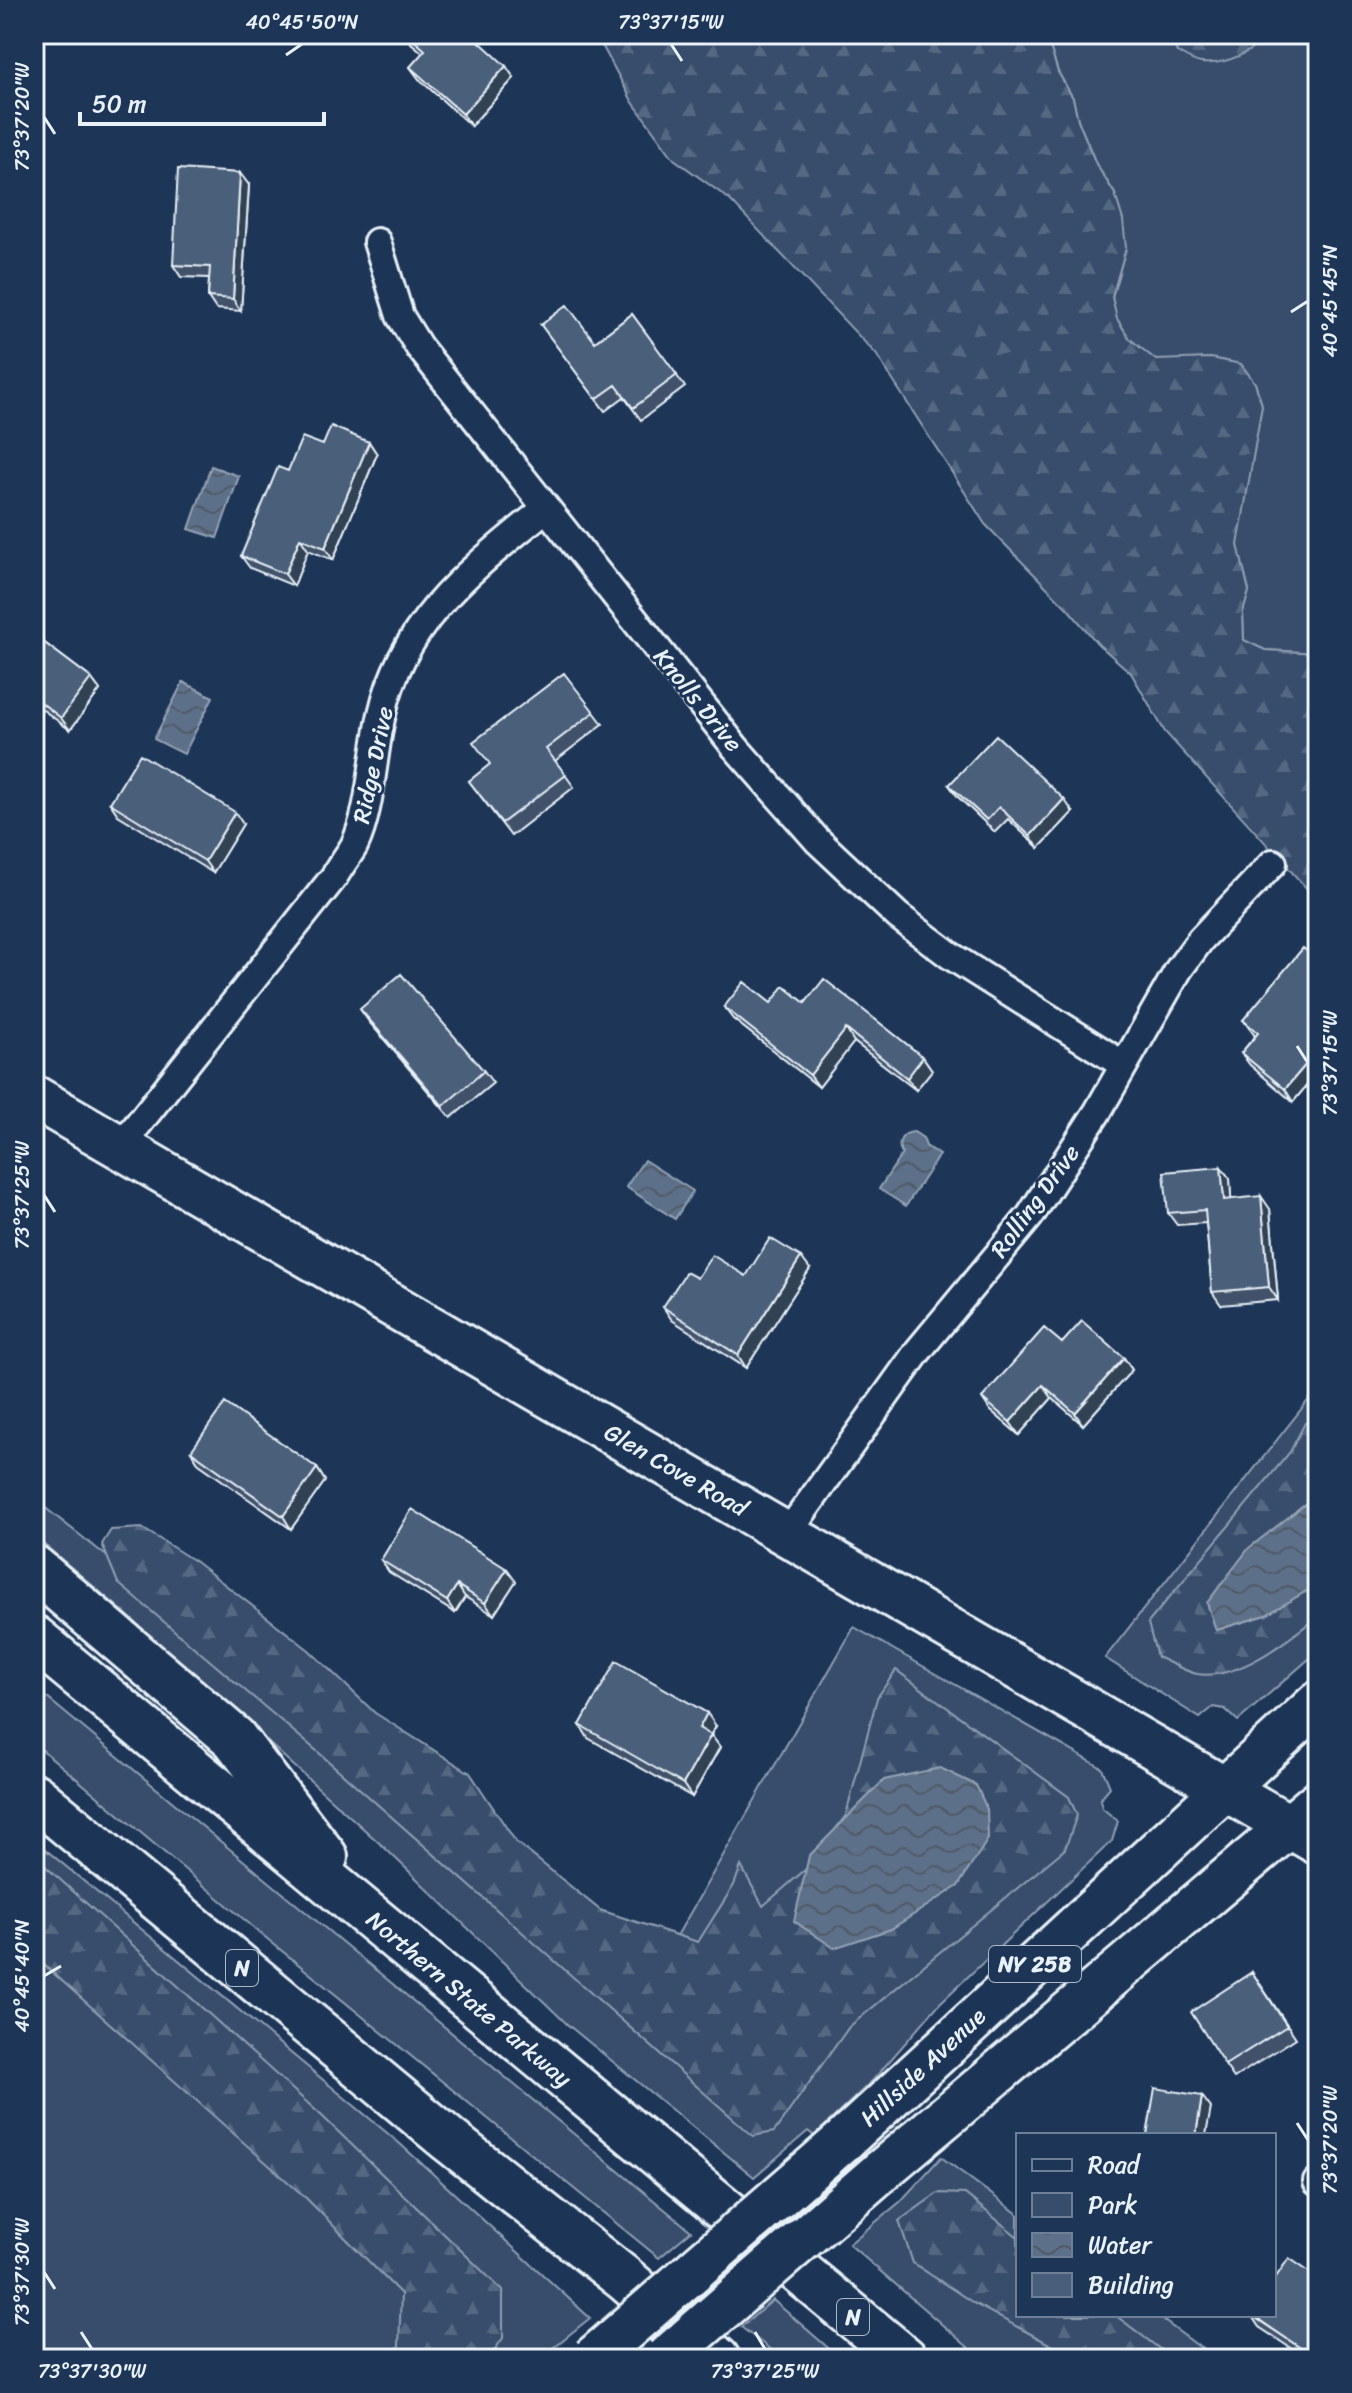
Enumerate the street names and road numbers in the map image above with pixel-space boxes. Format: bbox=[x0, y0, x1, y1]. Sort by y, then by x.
street label: Knolls Drive bbox=[642, 638, 754, 762]
street label: Ridge Drive bbox=[340, 703, 406, 827]
street label: Rolling Drive bbox=[979, 1135, 1091, 1267]
street label: Glen Cove Road bbox=[596, 1412, 758, 1530]
street label: Northern State Parkway bbox=[356, 1900, 582, 2099]
road number: NY 25B bbox=[989, 1946, 1081, 1982]
road number: N bbox=[226, 1950, 258, 1986]
street label: Hillside Avenue bbox=[850, 1996, 996, 2137]
road number: N bbox=[837, 2299, 869, 2335]

